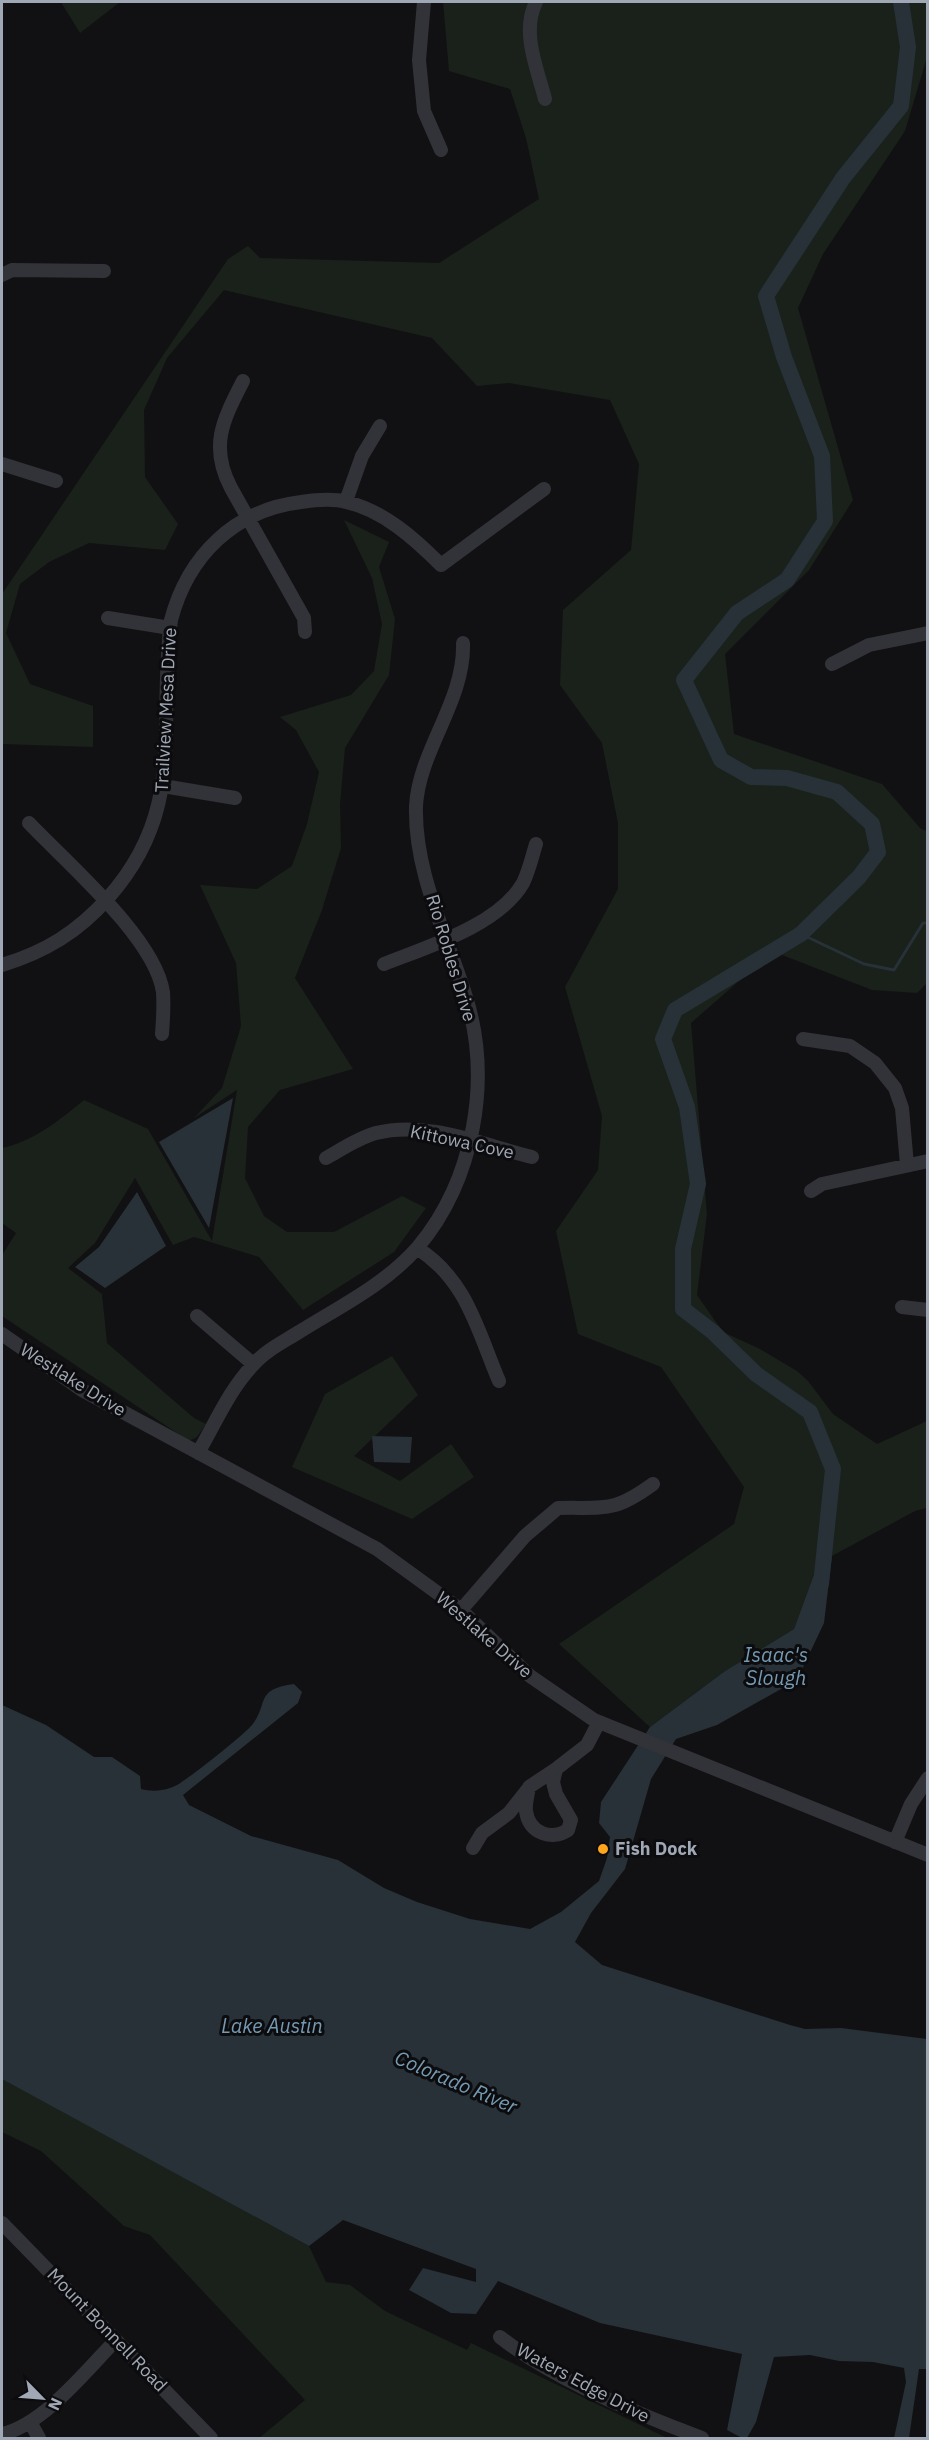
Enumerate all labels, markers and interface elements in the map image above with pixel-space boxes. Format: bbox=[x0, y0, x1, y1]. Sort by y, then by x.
street label: Trailview Mesa Drive bbox=[150, 627, 181, 793]
street label: Rio Robles Drive bbox=[421, 892, 482, 1024]
street label: Kittowa Cove bbox=[408, 1119, 516, 1164]
street label: Westlake Drive bbox=[16, 1338, 130, 1421]
street label: Westlake Drive bbox=[431, 1587, 537, 1683]
water label: Isaac's Slough bbox=[744, 1641, 808, 1691]
place label: Fish Dock bbox=[615, 1837, 698, 1860]
marker: Fish Dock bbox=[596, 1842, 610, 1856]
water label: Lake Austin bbox=[221, 2012, 323, 2039]
water label: Colorado River bbox=[391, 2044, 522, 2120]
street label: Mount Bonnell Road bbox=[42, 2263, 172, 2396]
street label: Waters Edge Drive bbox=[513, 2338, 654, 2427]
north arrow bbox=[12, 2368, 72, 2428]
text: N bbox=[44, 2395, 67, 2414]

